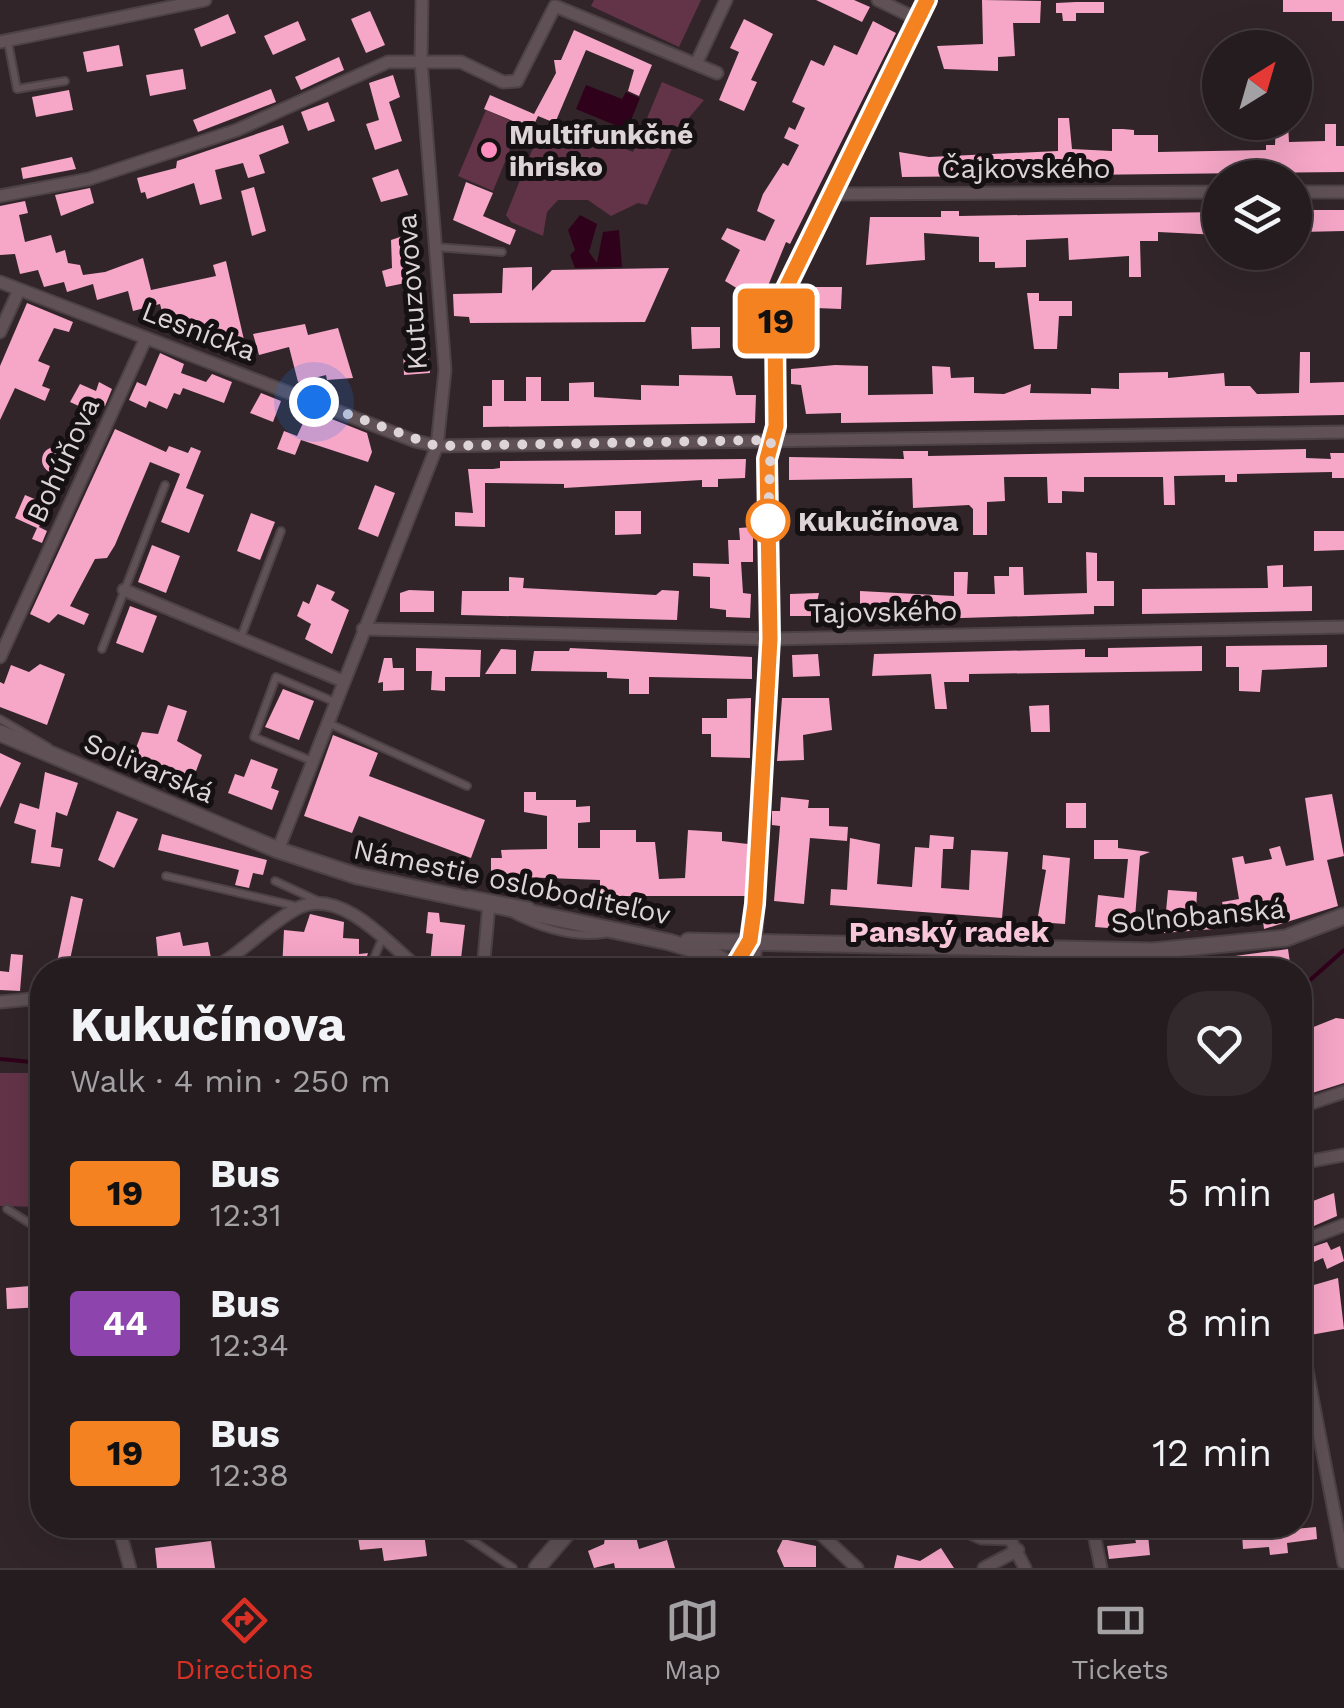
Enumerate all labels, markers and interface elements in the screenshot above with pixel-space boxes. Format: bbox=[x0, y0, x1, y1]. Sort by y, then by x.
north arrow bbox=[1202, 30, 1312, 140]
map controls bbox=[1202, 30, 1312, 270]
place label: Multifunkčné ihrisko bbox=[509, 118, 693, 183]
marker: Multifunkčné ihrisko bbox=[478, 139, 500, 161]
street label: Čajkovského bbox=[941, 152, 1111, 185]
button: layers bbox=[1202, 160, 1312, 270]
street label: Kutuzovova bbox=[390, 212, 434, 371]
line badge: 19 bbox=[731, 288, 821, 354]
street label: Lesnícka bbox=[137, 294, 261, 368]
text: 19 bbox=[758, 300, 794, 342]
your location bbox=[289, 377, 339, 427]
street label: Bohúňova bbox=[20, 392, 106, 528]
marker: Kukučínova bbox=[747, 500, 789, 542]
place label: Kukučínova bbox=[798, 505, 959, 538]
street label: Tajovského bbox=[808, 594, 958, 630]
street label: Solivarská bbox=[79, 726, 219, 810]
street label: Námestie osloboditeľov bbox=[351, 832, 674, 932]
street label: Soľnobanská bbox=[1110, 892, 1287, 940]
district label: Panský radek bbox=[849, 914, 1049, 949]
button: heart bbox=[1167, 991, 1272, 1096]
text: Kukučínova bbox=[70, 996, 345, 1053]
text: Walk · 4 min · 250 m bbox=[70, 1062, 391, 1100]
text: Bus bbox=[210, 1152, 280, 1196]
text: 5 min bbox=[1167, 1171, 1272, 1215]
text: 19 bbox=[107, 1172, 143, 1214]
text: 12:31 bbox=[210, 1196, 282, 1234]
text: Bus bbox=[210, 1282, 280, 1326]
text: 8 min bbox=[1166, 1301, 1272, 1345]
text: 44 bbox=[102, 1302, 148, 1344]
text: 12:34 bbox=[210, 1326, 289, 1364]
text: Bus bbox=[210, 1412, 280, 1456]
text: 12 min bbox=[1152, 1431, 1272, 1475]
text: 19 bbox=[107, 1432, 143, 1474]
text: 12:38 bbox=[210, 1456, 289, 1494]
tab: Directions bbox=[175, 1593, 314, 1686]
tab: Map bbox=[664, 1593, 721, 1686]
tab: Tickets bbox=[1072, 1593, 1169, 1686]

